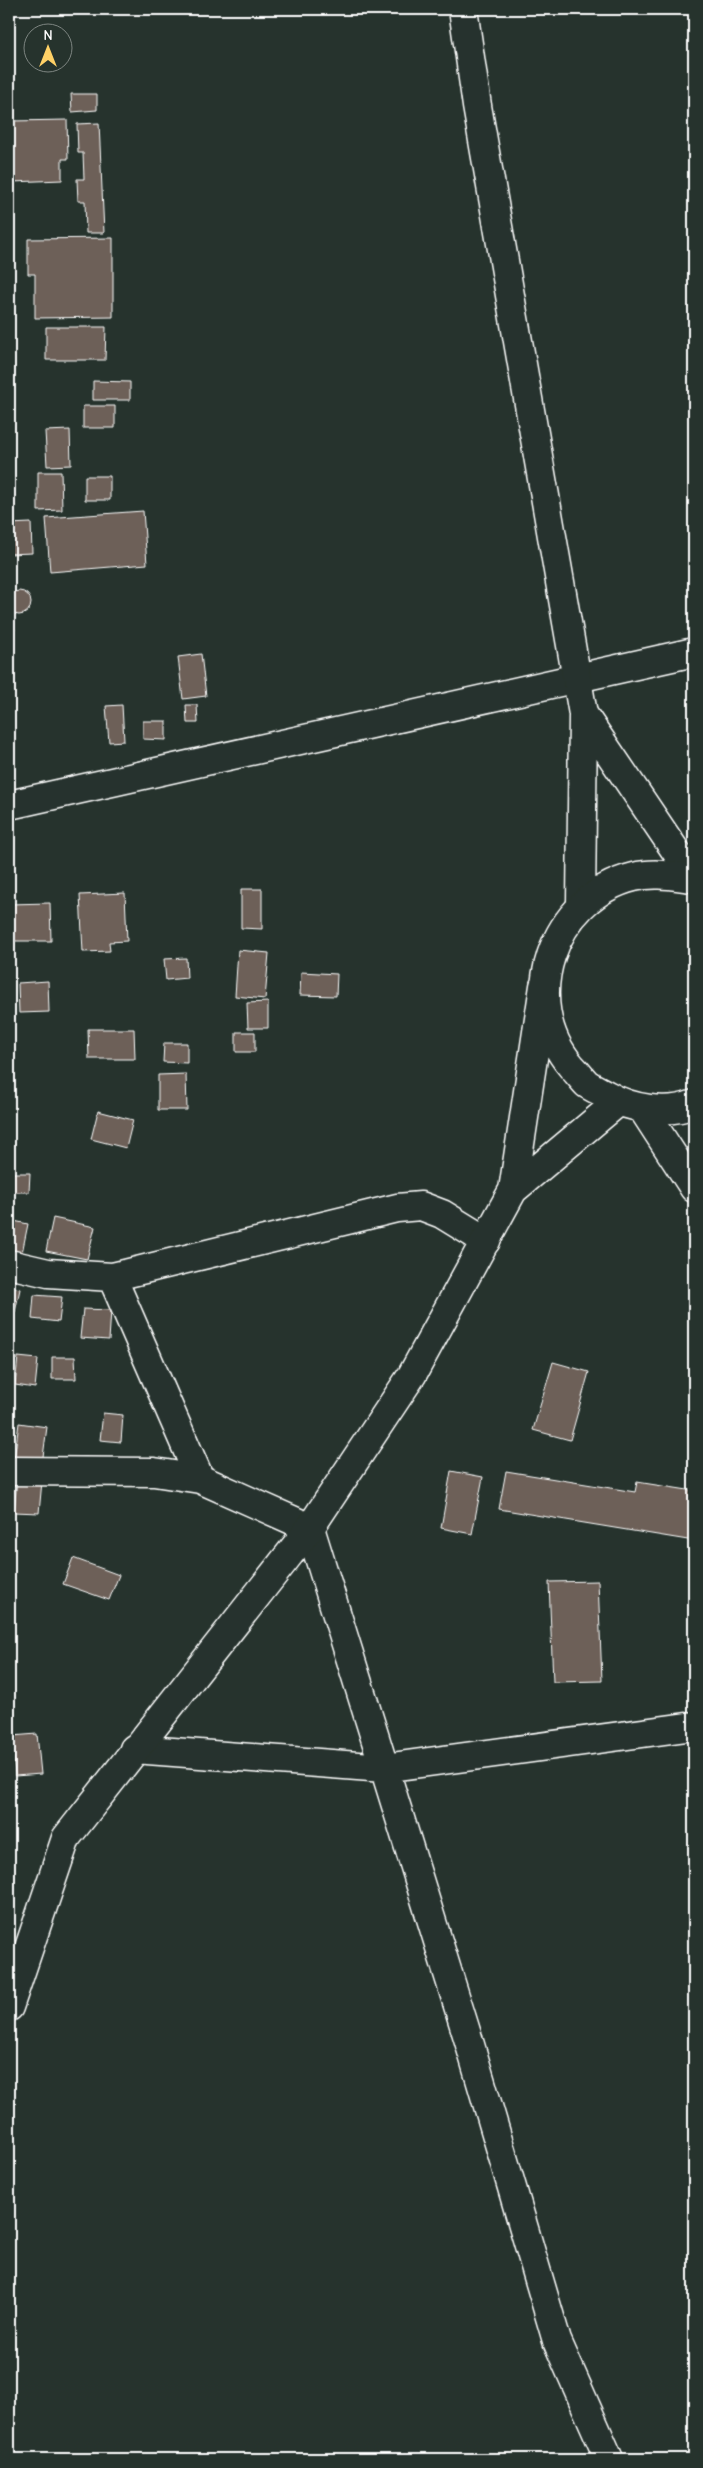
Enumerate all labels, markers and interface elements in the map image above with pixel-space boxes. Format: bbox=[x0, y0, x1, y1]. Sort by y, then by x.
north arrow bbox=[22, 22, 72, 72]
text: N bbox=[43, 27, 53, 44]

